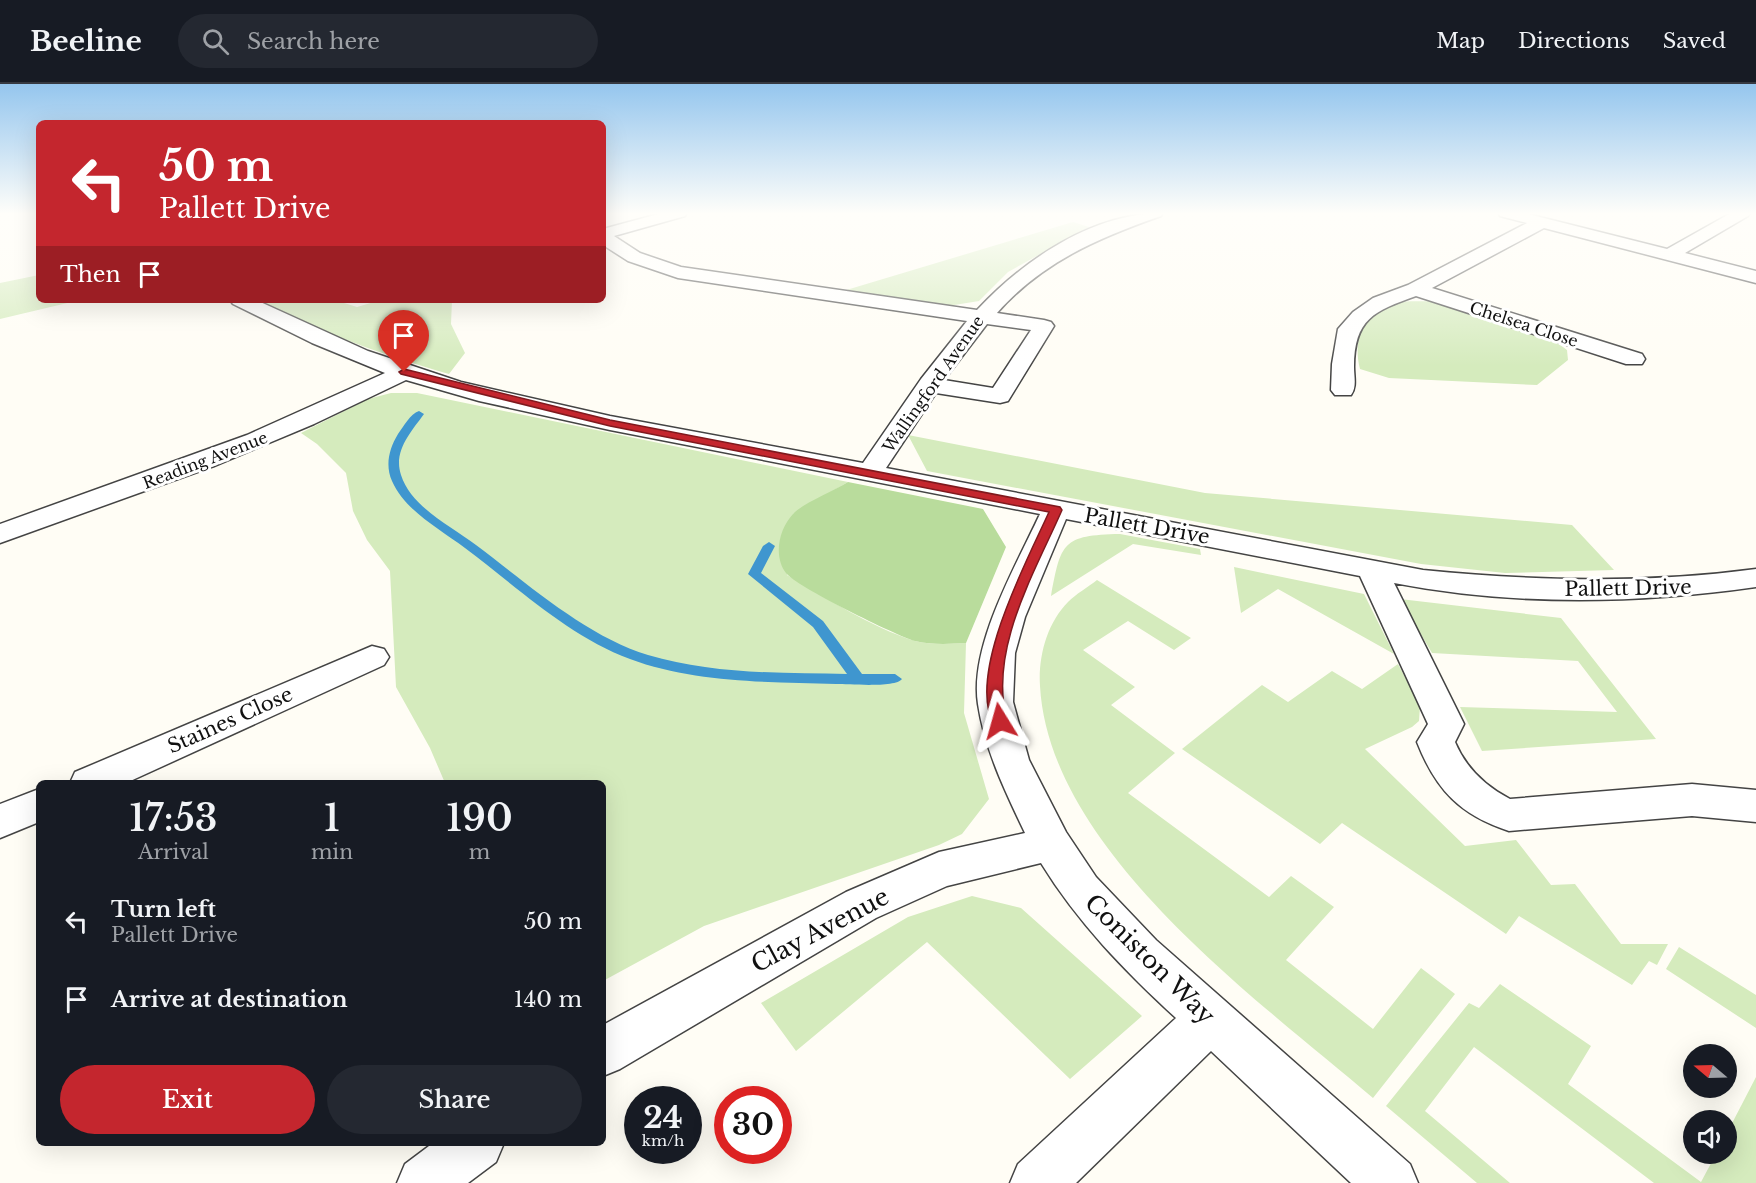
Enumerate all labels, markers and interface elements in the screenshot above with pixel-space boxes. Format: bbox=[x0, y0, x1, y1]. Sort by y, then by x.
search box bbox=[178, 14, 598, 68]
text: Beeline bbox=[30, 24, 142, 59]
icon: search bbox=[199, 25, 232, 58]
text: Search here bbox=[247, 28, 380, 55]
text: Map bbox=[1436, 28, 1485, 54]
text: Directions bbox=[1518, 28, 1630, 54]
text: Saved bbox=[1663, 28, 1726, 54]
text: 50 m bbox=[159, 140, 273, 192]
icon: left bbox=[60, 144, 138, 222]
text: Pallett Drive bbox=[159, 192, 331, 225]
icon: arrive bbox=[133, 258, 166, 291]
text: Then bbox=[60, 261, 121, 288]
street label: Chelsea Close bbox=[1467, 297, 1581, 351]
pin bbox=[378, 310, 429, 372]
street label: Wallingford Avenue bbox=[878, 312, 988, 457]
icon: arrive bbox=[387, 319, 420, 352]
street label: Reading Avenue bbox=[140, 427, 270, 493]
street label: Pallett Drive bbox=[1082, 503, 1212, 549]
street label: Pallett Drive bbox=[1564, 575, 1692, 601]
street label: Staines Close bbox=[164, 682, 296, 758]
position arrow bbox=[968, 689, 1032, 753]
text: 17:53 bbox=[129, 796, 218, 841]
text: 1 bbox=[324, 796, 340, 841]
text: 190 bbox=[446, 796, 513, 841]
text: Arrival bbox=[138, 840, 209, 864]
text: min bbox=[311, 840, 353, 864]
text: m bbox=[469, 840, 490, 864]
street label: Clay Avenue bbox=[746, 882, 894, 978]
street label: Coniston Way bbox=[1079, 888, 1222, 1031]
text: Turn left bbox=[111, 896, 216, 923]
icon: left bbox=[60, 905, 93, 938]
text: 50 m bbox=[524, 908, 582, 935]
text: Pallett Drive bbox=[111, 923, 238, 947]
icon: arrive bbox=[60, 983, 93, 1016]
text: Arrive at destination bbox=[111, 986, 348, 1013]
text: 140 m bbox=[514, 986, 582, 1013]
north arrow bbox=[1683, 1044, 1737, 1098]
map controls bbox=[1683, 1044, 1737, 1164]
button: Exit bbox=[60, 1065, 315, 1134]
button: Share bbox=[327, 1065, 582, 1134]
speed limit sign: 30 bbox=[714, 1086, 792, 1164]
text: 24 bbox=[643, 1099, 683, 1136]
button: sound bbox=[1683, 1110, 1737, 1164]
text: km/h bbox=[642, 1131, 684, 1150]

